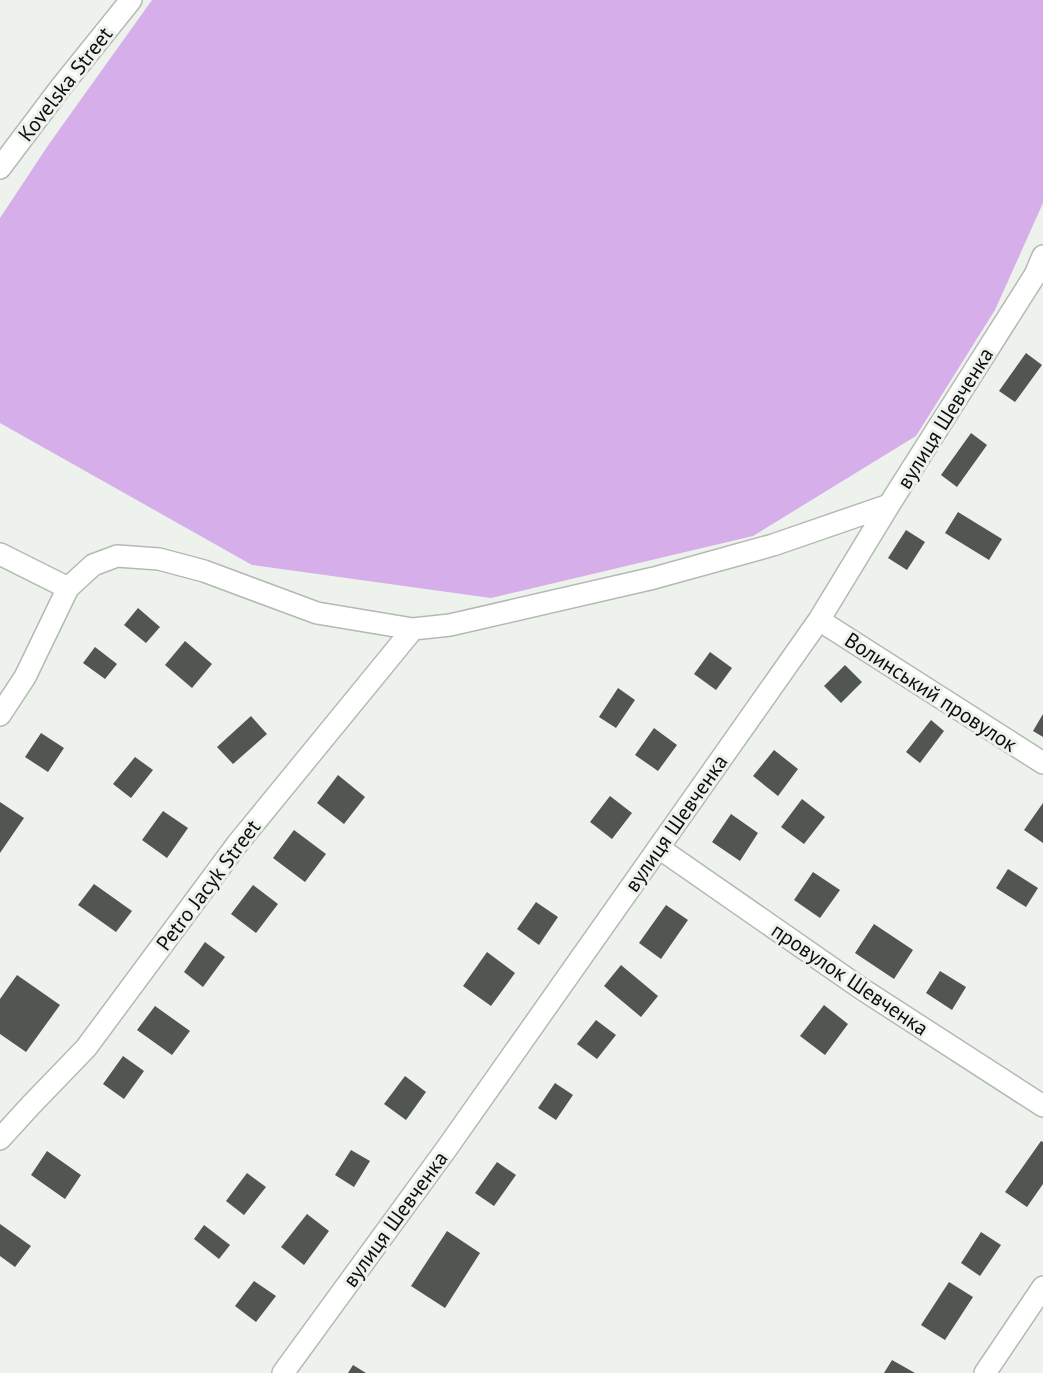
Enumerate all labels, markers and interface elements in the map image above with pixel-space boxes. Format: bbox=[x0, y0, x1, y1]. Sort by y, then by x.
street label: Kovelska Street bbox=[12, 21, 118, 147]
street label: вулиця Шевченка bbox=[891, 342, 999, 494]
street label: Волинський провулок bbox=[840, 626, 1022, 758]
street label: вулиця Шевченка bbox=[619, 749, 733, 897]
street label: Petro Jacyk Street bbox=[150, 814, 266, 956]
street label: провулок Шевченка bbox=[766, 916, 934, 1042]
street label: вулиця Шевченка bbox=[337, 1146, 453, 1292]

